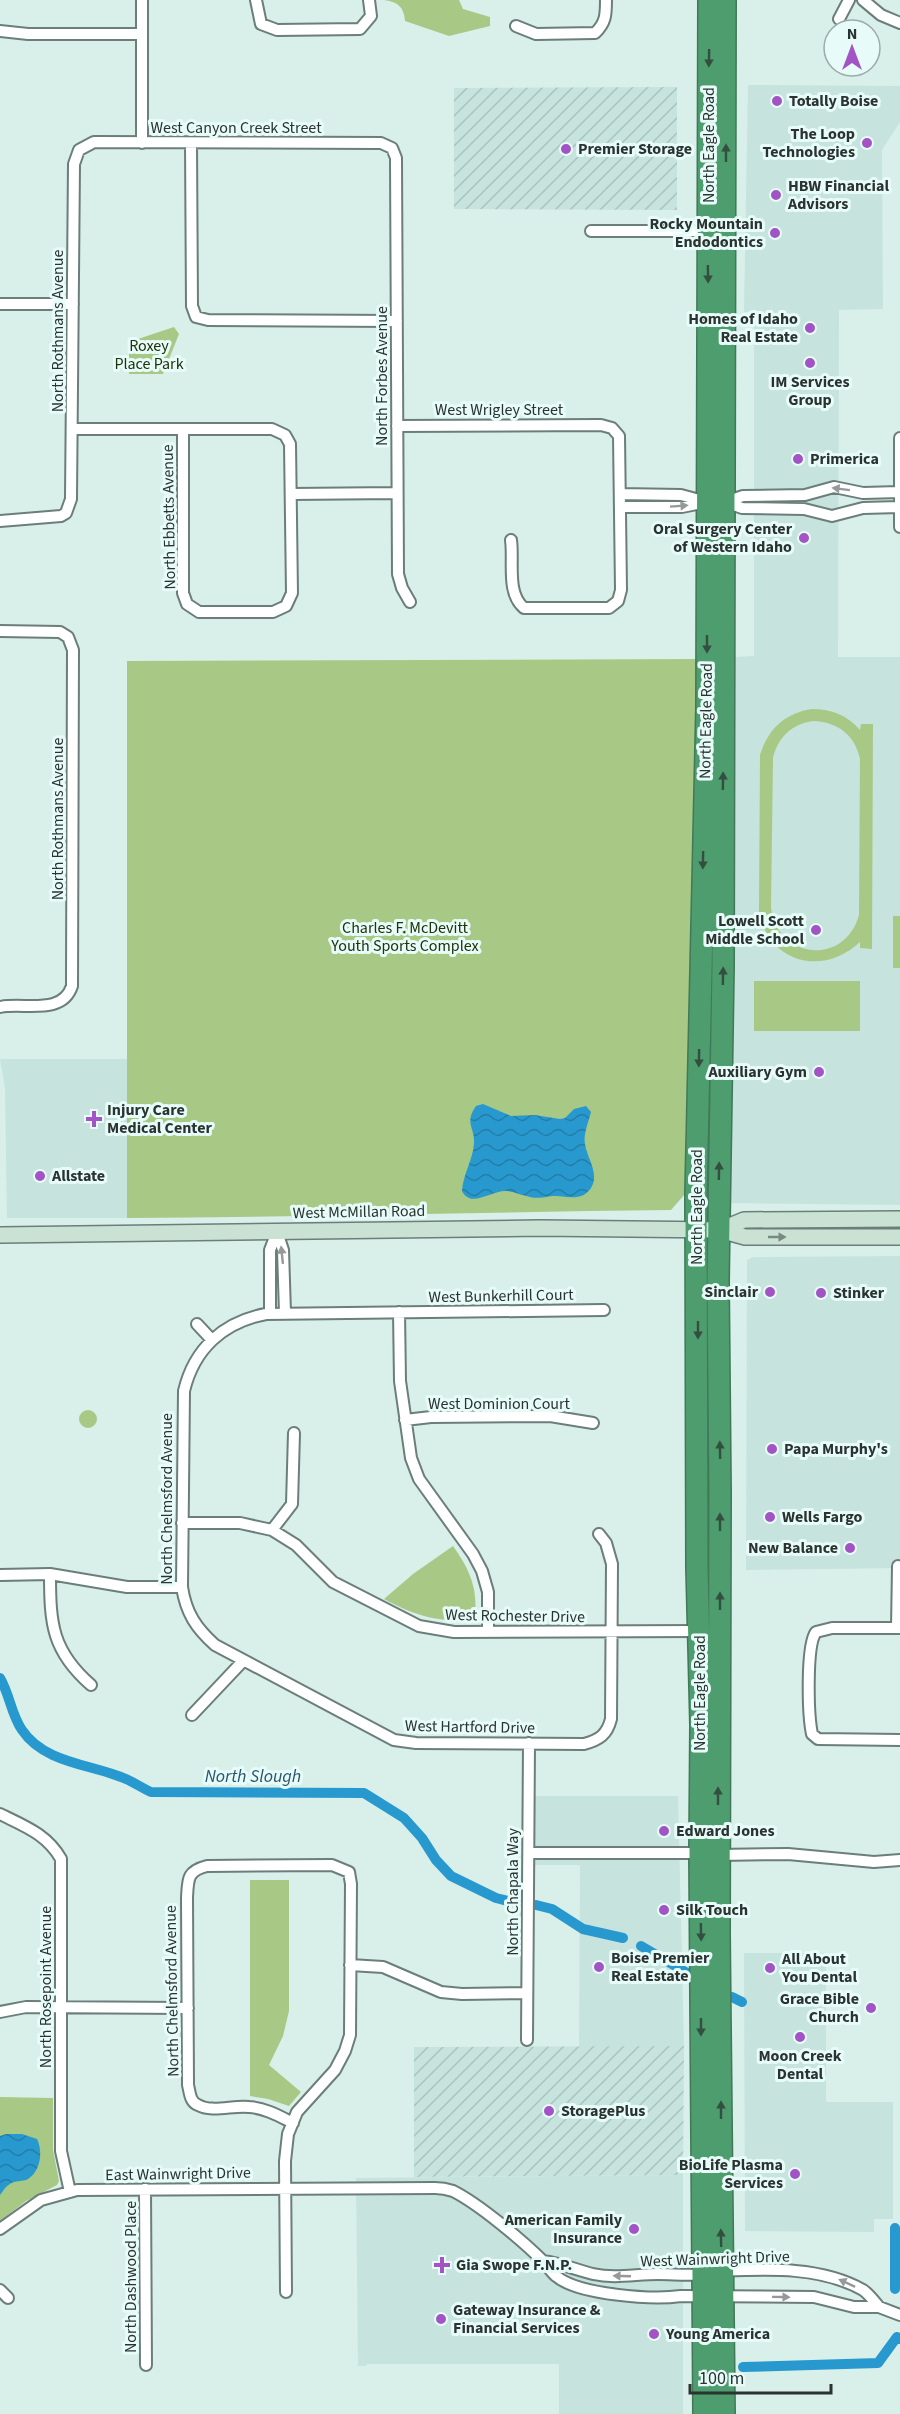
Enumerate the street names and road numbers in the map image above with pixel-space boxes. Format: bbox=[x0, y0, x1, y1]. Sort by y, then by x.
street label: North Eagle Road bbox=[698, 87, 720, 203]
street label: West Canyon Creek Street bbox=[150, 117, 322, 139]
street label: North Rothmans Avenue bbox=[47, 250, 69, 412]
street label: North Forbes Avenue bbox=[371, 306, 393, 446]
street label: West Wrigley Street bbox=[435, 399, 564, 421]
street label: North Ebbetts Avenue bbox=[157, 444, 181, 590]
street label: North Eagle Road bbox=[694, 663, 718, 779]
street label: North Rothmans Avenue bbox=[47, 738, 69, 900]
street label: North Eagle Road bbox=[686, 1149, 708, 1265]
street label: West McMillan Road bbox=[293, 1200, 425, 1224]
street label: West Bunkerhill Court bbox=[428, 1284, 574, 1308]
street label: West Dominion Court bbox=[428, 1393, 571, 1415]
street label: North Chelmsford Avenue bbox=[156, 1413, 178, 1585]
street label: West Rochester Drive bbox=[445, 1604, 585, 1628]
street label: North Eagle Road bbox=[689, 1635, 711, 1751]
street label: West Hartford Drive bbox=[405, 1715, 535, 1739]
street label: North Chapala Way bbox=[502, 1828, 524, 1956]
street label: North Chelmsford Avenue bbox=[160, 1905, 184, 2077]
street label: North Rosepoint Avenue bbox=[35, 1906, 57, 2068]
street label: East Wainwright Drive bbox=[105, 2162, 251, 2186]
street label: North Dashwood Place bbox=[120, 2201, 142, 2353]
street label: West Wainwright Drive bbox=[640, 2245, 790, 2273]

